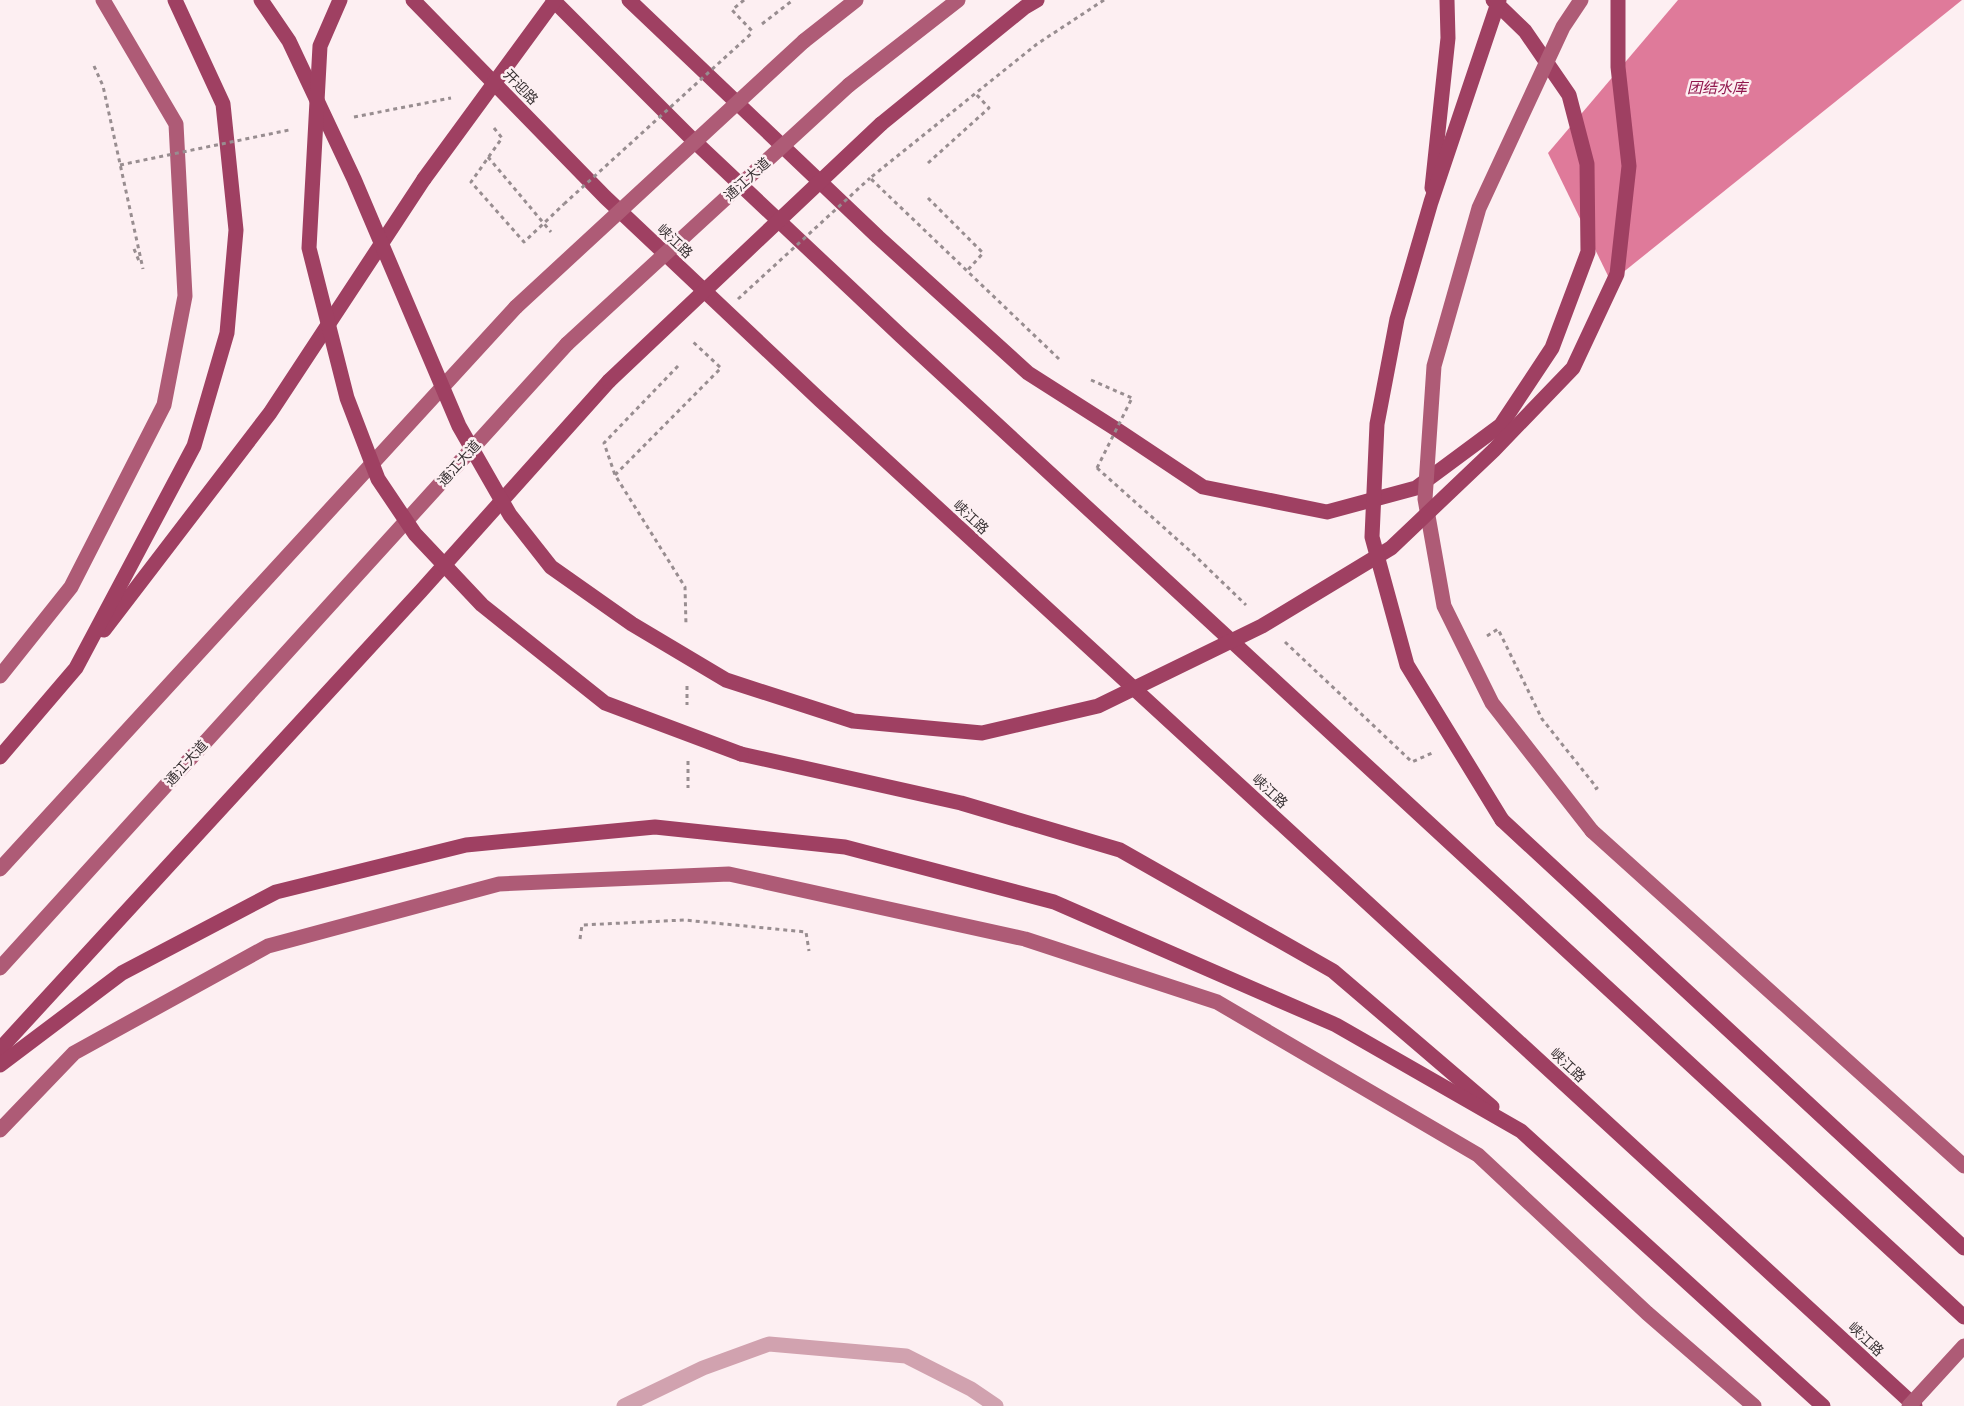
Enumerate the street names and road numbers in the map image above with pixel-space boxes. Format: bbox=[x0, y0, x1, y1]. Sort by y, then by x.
street label: 开迎路 bbox=[500, 66, 542, 108]
street label: 通江大道 bbox=[720, 154, 774, 204]
street label: 峡江路 bbox=[654, 220, 696, 262]
street label: 通江大道 bbox=[434, 436, 484, 490]
street label: 峡江路 bbox=[950, 496, 992, 538]
street label: 通江大道 bbox=[161, 736, 211, 790]
street label: 峡江路 bbox=[1249, 770, 1291, 812]
street label: 峡江路 bbox=[1547, 1044, 1589, 1086]
street label: 峡江路 bbox=[1845, 1318, 1887, 1360]

